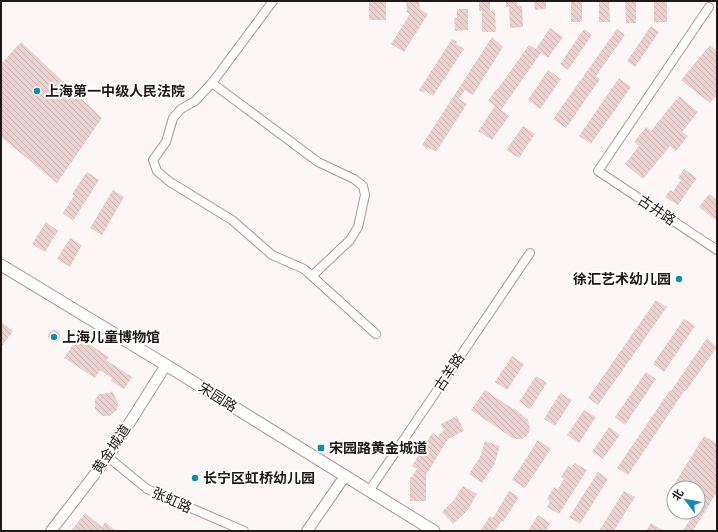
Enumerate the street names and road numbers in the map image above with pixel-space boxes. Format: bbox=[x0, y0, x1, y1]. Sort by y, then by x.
street label: 古井路 bbox=[635, 191, 679, 229]
street label: 古羊路 bbox=[430, 350, 468, 394]
street label: 宋园路 bbox=[195, 378, 241, 416]
street label: 黄金城道 bbox=[88, 421, 134, 477]
street label: 张虹路 bbox=[149, 483, 195, 517]

